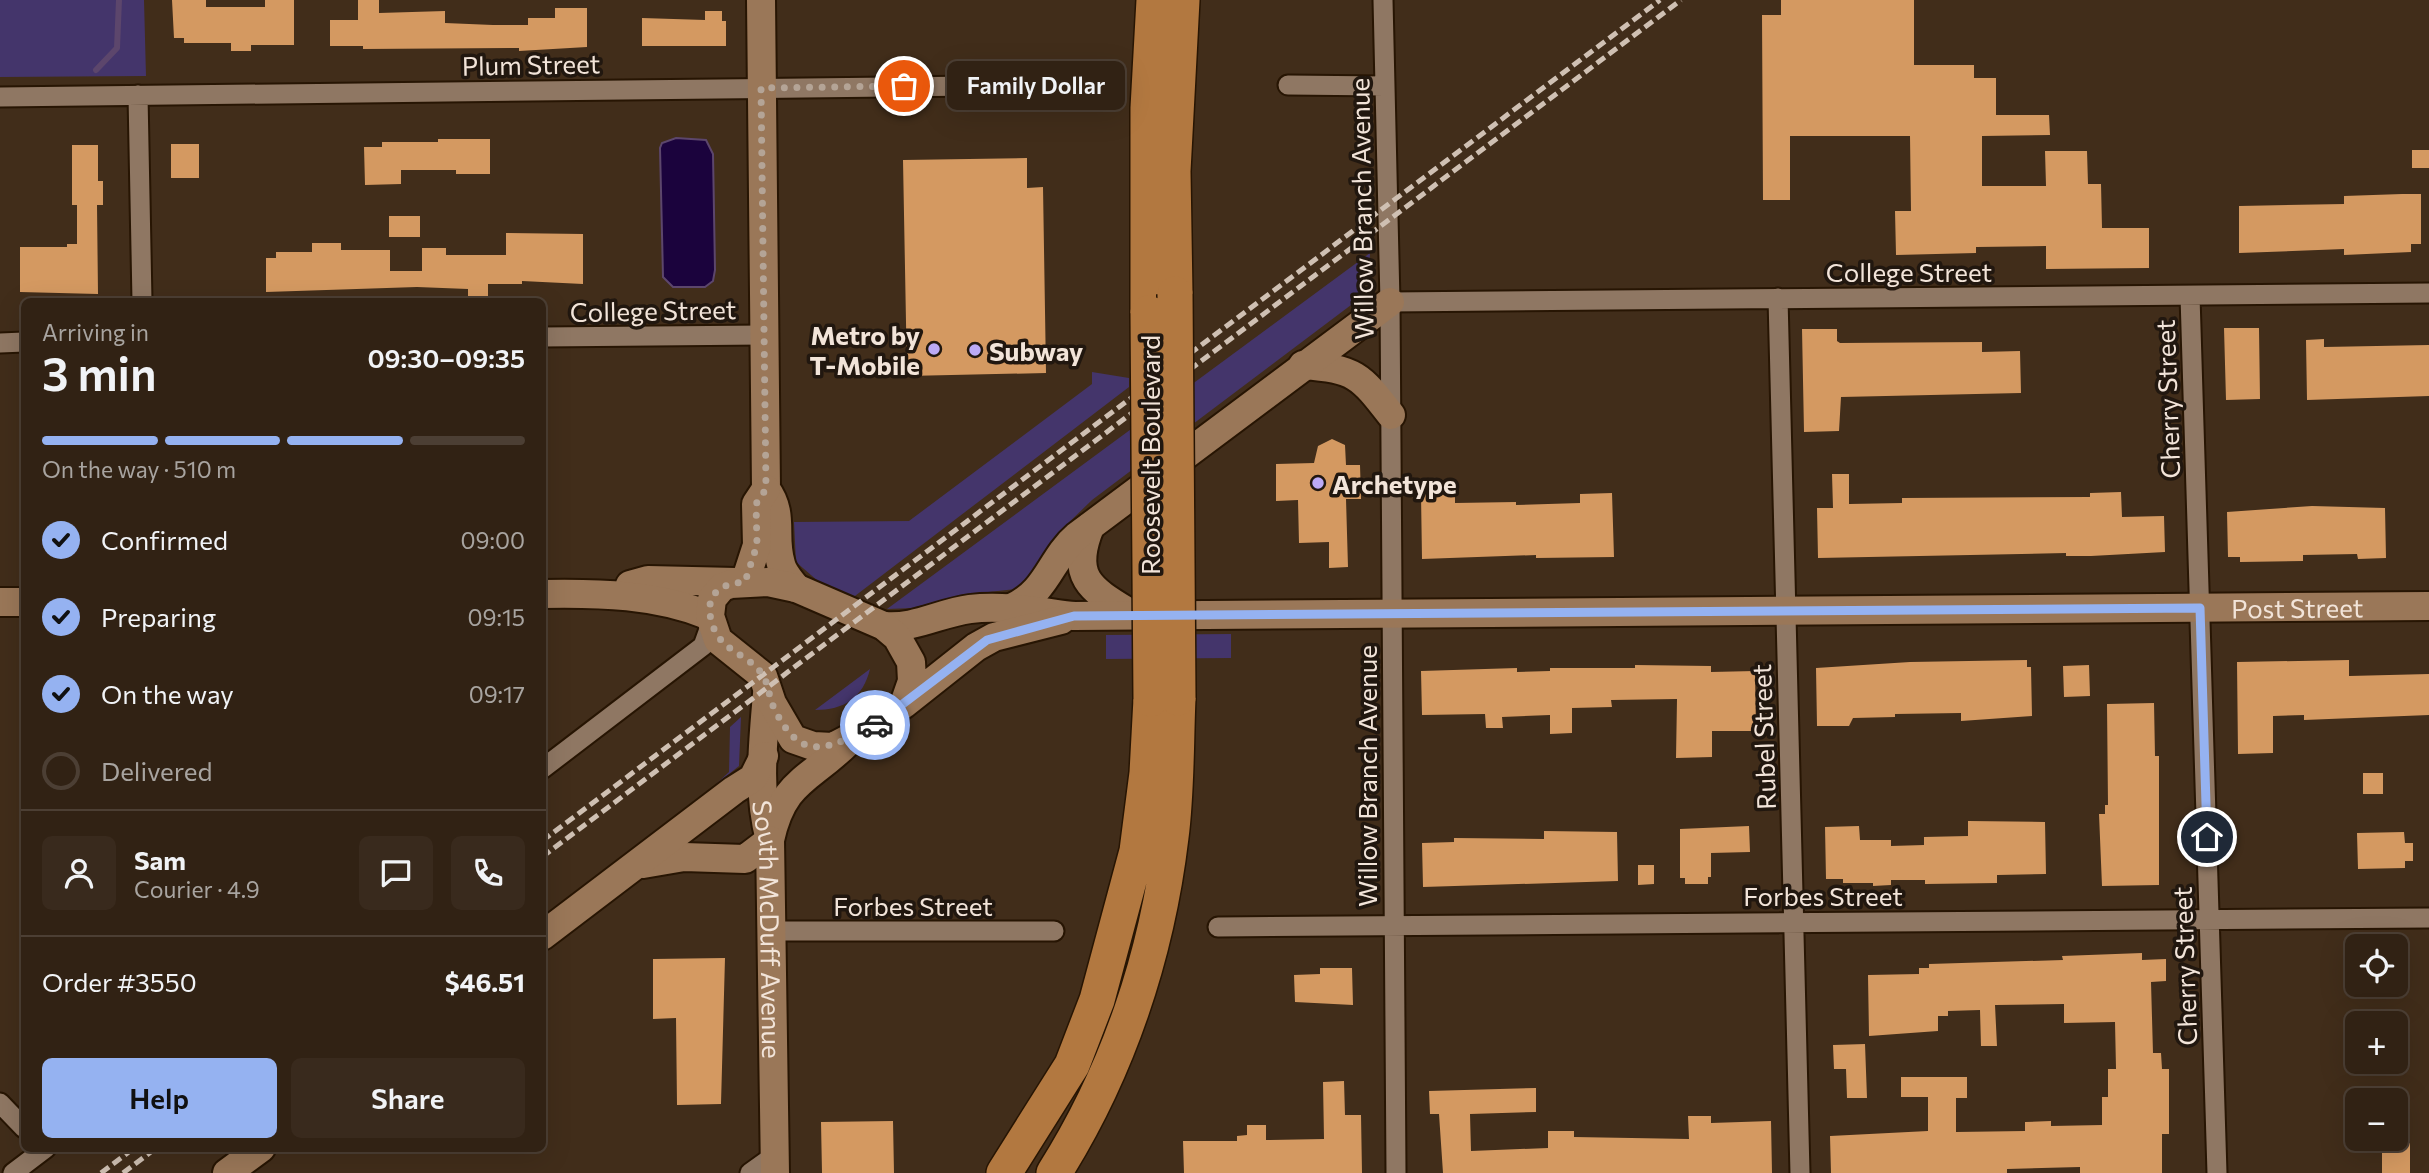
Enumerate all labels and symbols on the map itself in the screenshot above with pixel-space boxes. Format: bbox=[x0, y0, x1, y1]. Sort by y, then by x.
street label: Plum Street bbox=[461, 47, 601, 81]
pin bbox=[874, 56, 934, 116]
callout: Family Dollar bbox=[946, 62, 1124, 110]
street label: Willow Branch Avenue bbox=[1343, 78, 1379, 340]
street label: College Street bbox=[1826, 256, 1992, 287]
street label: College Street bbox=[570, 293, 736, 327]
place label: Metro by T-Mobile bbox=[809, 319, 920, 380]
street label: Cherry Street bbox=[2149, 319, 2185, 479]
place label: Subway bbox=[989, 335, 1083, 366]
street label: Roosevelt Boulevard bbox=[1134, 335, 1165, 575]
marker: Metro by T-Mobile bbox=[926, 341, 942, 357]
marker: Subway bbox=[967, 342, 983, 358]
place label: Archetype bbox=[1332, 468, 1457, 499]
marker: Archetype bbox=[1310, 475, 1326, 491]
street label: Post Street bbox=[2231, 591, 2364, 623]
street label: Willow Branch Avenue bbox=[1351, 645, 1382, 907]
street label: Rubel Street bbox=[1745, 664, 1781, 810]
courier bbox=[840, 690, 910, 760]
street label: South McDuff Avenue bbox=[748, 799, 789, 1059]
pin bbox=[2177, 807, 2237, 867]
street label: Forbes Street bbox=[1743, 880, 1903, 911]
street label: Cherry Street bbox=[2166, 886, 2202, 1046]
street label: Forbes Street bbox=[833, 890, 993, 921]

